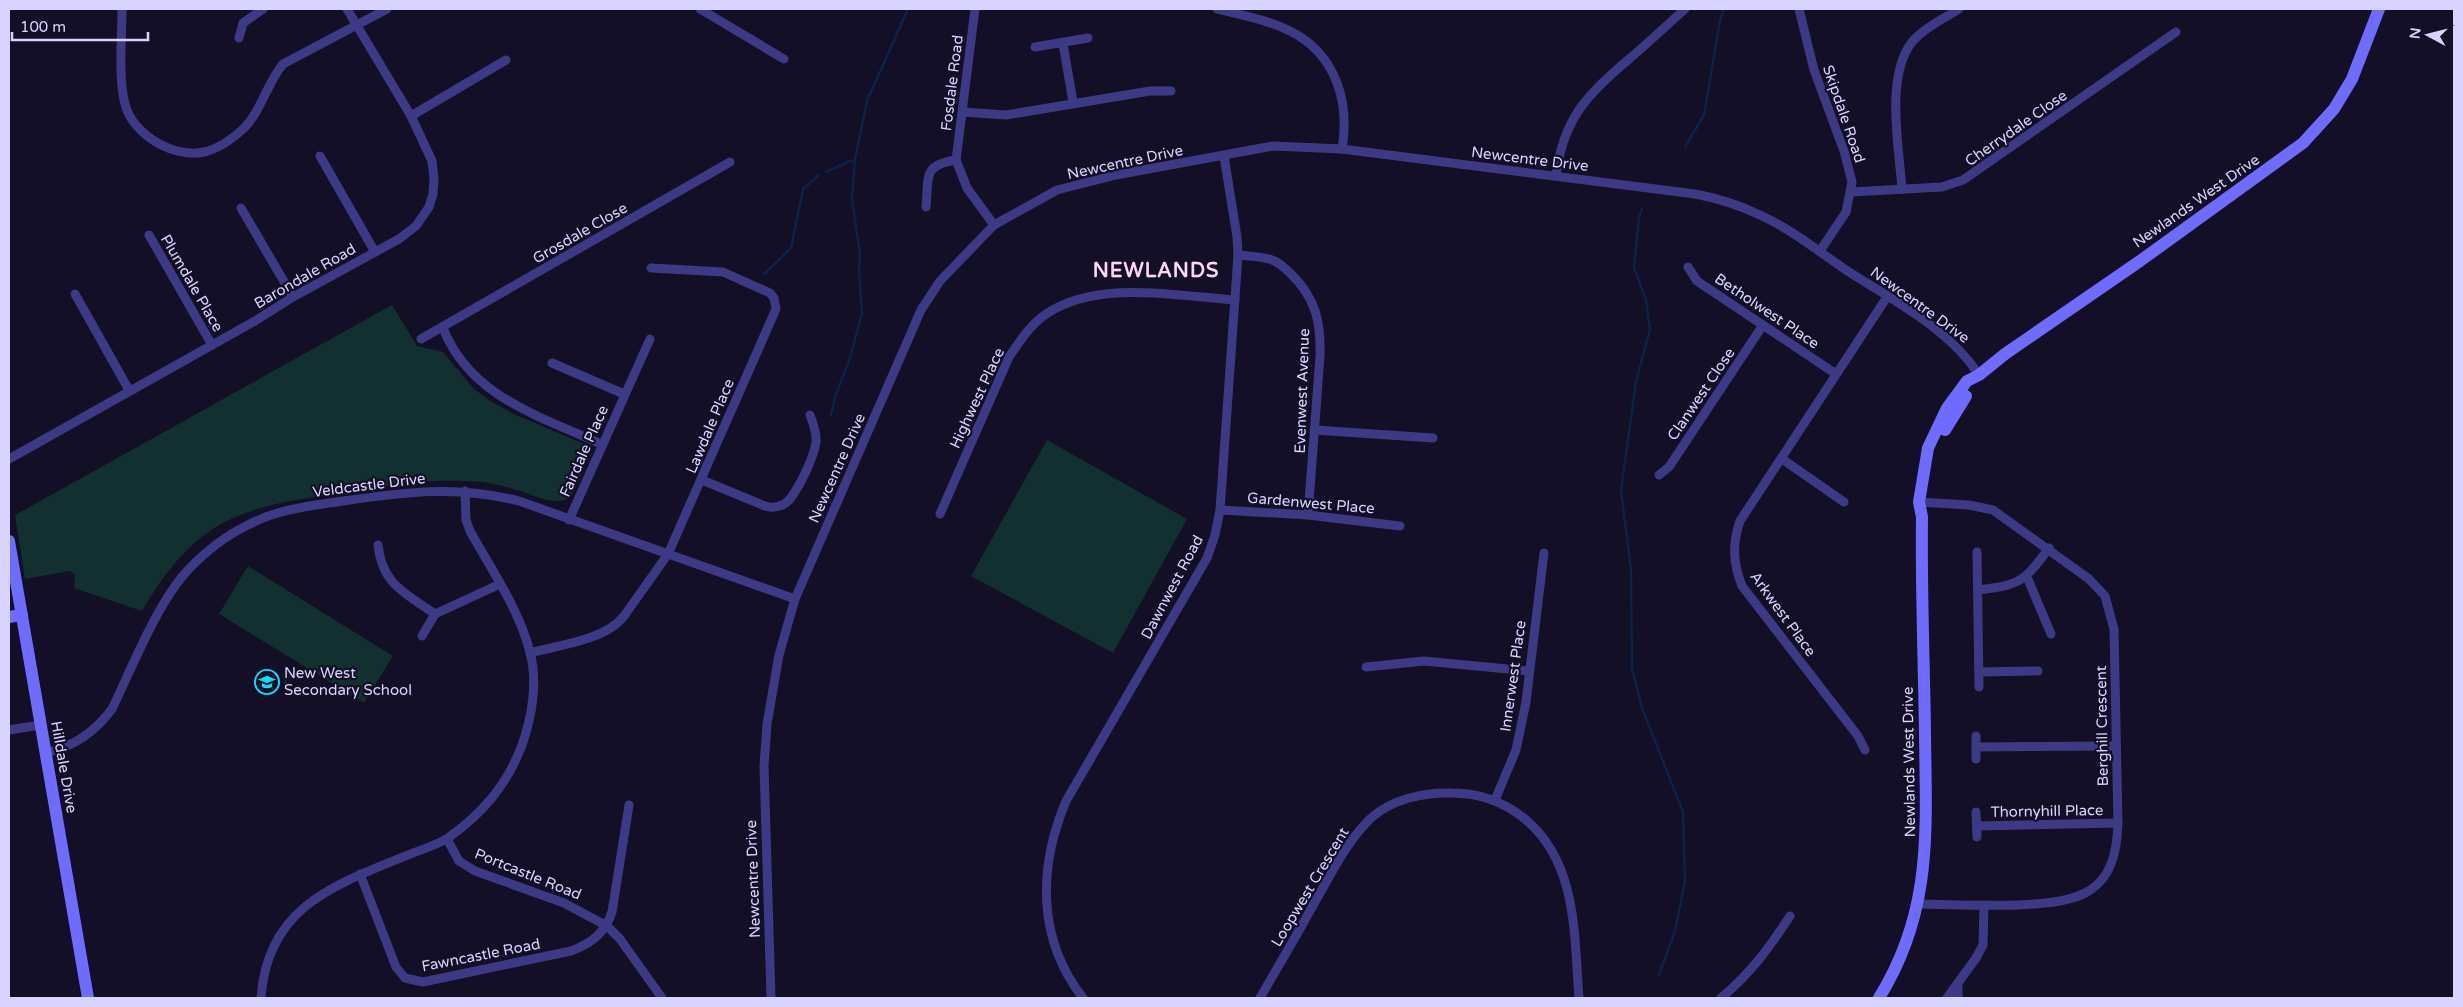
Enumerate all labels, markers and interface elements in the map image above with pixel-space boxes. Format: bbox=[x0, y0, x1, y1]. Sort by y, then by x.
scale bar bbox=[12, 10, 149, 42]
north arrow bbox=[2403, 10, 2453, 60]
text: 100 m bbox=[20, 18, 66, 36]
text: N bbox=[2406, 27, 2425, 40]
street label: Fosdale Road bbox=[937, 34, 967, 132]
street label: Skipdale Road bbox=[1819, 63, 1869, 165]
street label: Cherrydale Close bbox=[1961, 86, 2071, 170]
street label: Newcentre Drive bbox=[1065, 141, 1185, 183]
street label: Newcentre Drive bbox=[1470, 143, 1590, 175]
street label: Newlands West Drive bbox=[2129, 150, 2263, 252]
street label: Grosdale Close bbox=[530, 199, 630, 267]
street label: Plumdale Place bbox=[157, 231, 227, 335]
street label: Barondale Road bbox=[251, 240, 359, 312]
district label: NEWLANDS bbox=[1093, 259, 1219, 283]
street label: Newcentre Drive bbox=[1867, 263, 1973, 347]
street label: Betholwest Place bbox=[1711, 269, 1823, 353]
street label: Evenwest Avenue bbox=[1291, 328, 1313, 454]
street label: Clanwest Close bbox=[1663, 344, 1739, 444]
street label: Highwest Place bbox=[946, 345, 1008, 451]
street label: Lawdale Place bbox=[682, 376, 738, 476]
street label: Fairdale Place bbox=[556, 402, 612, 500]
street label: Newcentre Drive bbox=[805, 410, 869, 526]
street label: Veldcastle Drive bbox=[311, 469, 427, 501]
street label: Gardenwest Place bbox=[1247, 488, 1375, 518]
street label: Dawnwest Road bbox=[1137, 532, 1207, 642]
street label: Arkwest Place bbox=[1746, 568, 1820, 660]
street label: Innerwest Place bbox=[1496, 619, 1530, 733]
place label: New West Secondary School bbox=[284, 664, 412, 699]
street label: Berghill Crescent bbox=[2092, 665, 2112, 786]
school or university icon: New West Secondary School bbox=[254, 669, 280, 695]
street label: Newlands West Drive bbox=[1899, 687, 1919, 837]
street label: Hilldale Drive bbox=[47, 719, 81, 815]
street label: Thornyhill Place bbox=[1990, 801, 2104, 821]
street label: Newcentre Drive bbox=[742, 820, 764, 938]
street label: Loopwest Crescent bbox=[1267, 824, 1353, 950]
street label: Portcastle Road bbox=[472, 844, 584, 904]
street label: Fawncastle Road bbox=[420, 935, 542, 975]

